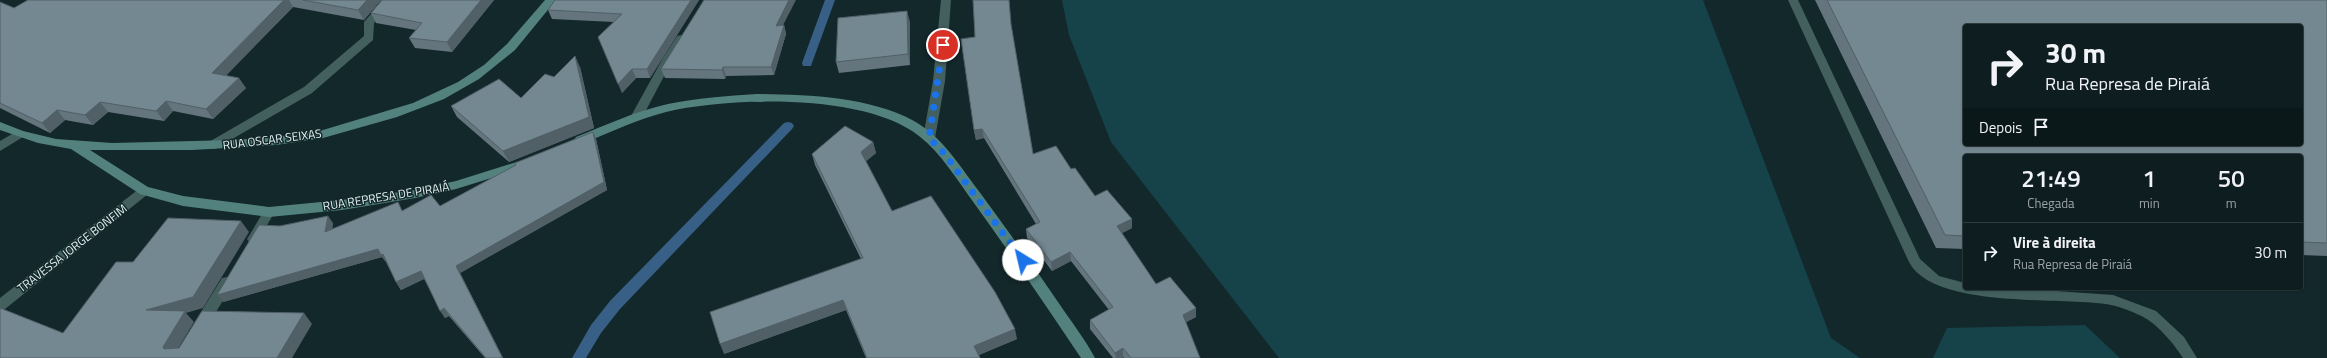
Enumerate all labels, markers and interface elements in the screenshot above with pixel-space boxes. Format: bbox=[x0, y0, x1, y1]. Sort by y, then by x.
pin bbox=[926, 28, 960, 62]
text: 30 m bbox=[2045, 31, 2106, 74]
icon: arrive bbox=[932, 34, 954, 56]
icon: right bbox=[1979, 40, 2031, 92]
text: Rua Represa de Piraiá bbox=[2045, 70, 2210, 97]
text: Depois bbox=[1979, 116, 2022, 139]
icon: arrive bbox=[2030, 116, 2052, 138]
street label: RUA OSCAR SEIXAS bbox=[222, 124, 322, 154]
text: 21:49 bbox=[2021, 160, 2081, 196]
text: 1 bbox=[2143, 160, 2156, 196]
text: 50 bbox=[2218, 160, 2245, 196]
street label: RUA REPRESA DE PIRAIÁ bbox=[321, 177, 451, 215]
text: Chegada bbox=[2027, 193, 2075, 213]
text: min bbox=[2139, 193, 2160, 213]
text: m bbox=[2226, 193, 2237, 213]
street label: TRAVESSA JORGE BONFIM bbox=[13, 199, 131, 297]
text: Vire à direita bbox=[2013, 231, 2096, 254]
position arrow bbox=[1002, 239, 1044, 281]
text: 30 m bbox=[2254, 241, 2287, 264]
icon: right bbox=[1979, 242, 2001, 264]
text: Rua Represa de Piraiá bbox=[2013, 254, 2132, 274]

